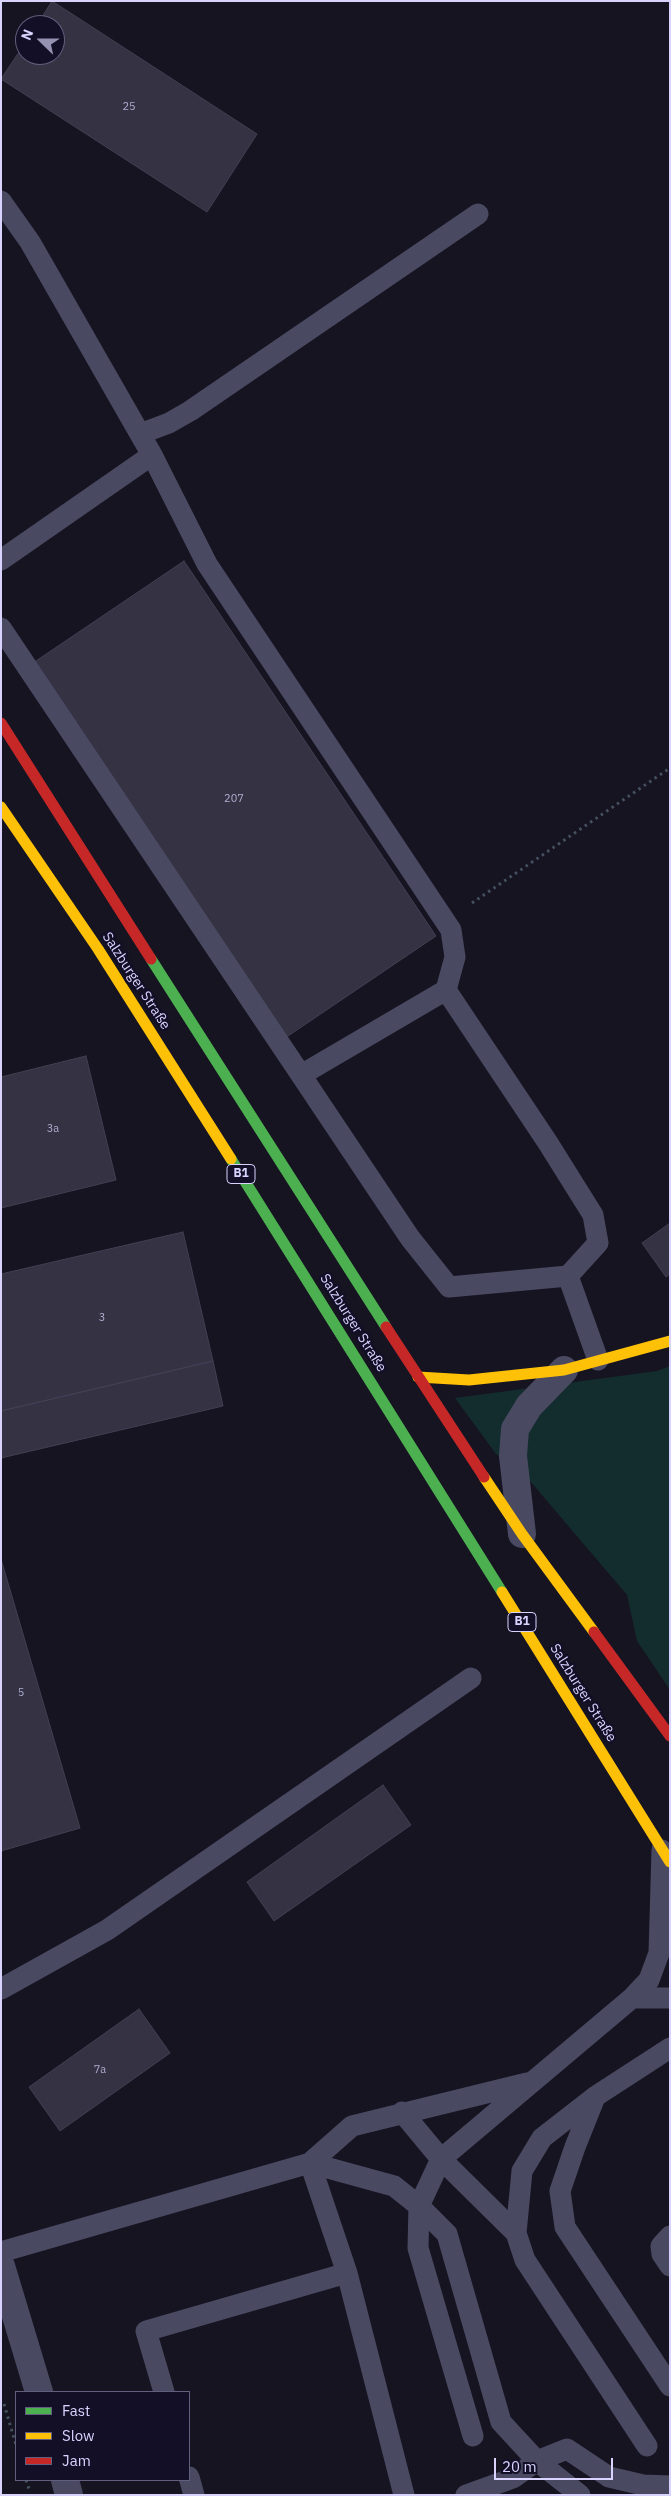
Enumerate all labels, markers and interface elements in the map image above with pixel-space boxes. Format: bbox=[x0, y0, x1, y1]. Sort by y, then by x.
north arrow bbox=[15, 15, 65, 65]
text: N bbox=[17, 27, 37, 43]
house number: 25 bbox=[122, 100, 136, 114]
house number: 207 bbox=[224, 792, 244, 806]
street label: Salzburger Straße bbox=[98, 929, 174, 1033]
house number: 3a bbox=[47, 1122, 59, 1136]
road number: B1 bbox=[227, 1164, 255, 1184]
street label: Salzburger Straße bbox=[316, 1271, 390, 1375]
house number: 3 bbox=[99, 1311, 105, 1325]
road number: B1 bbox=[508, 1612, 536, 1631]
street label: Salzburger Straße bbox=[546, 1641, 620, 1745]
house number: 5 bbox=[18, 1686, 24, 1700]
house number: 7a bbox=[94, 2063, 106, 2077]
legend bbox=[15, 2391, 190, 2481]
text: Fast bbox=[62, 2401, 90, 2420]
text: Slow bbox=[62, 2426, 95, 2445]
scale bar bbox=[496, 2448, 615, 2480]
text: Jam bbox=[62, 2451, 91, 2470]
text: 20 m bbox=[502, 2457, 537, 2476]

